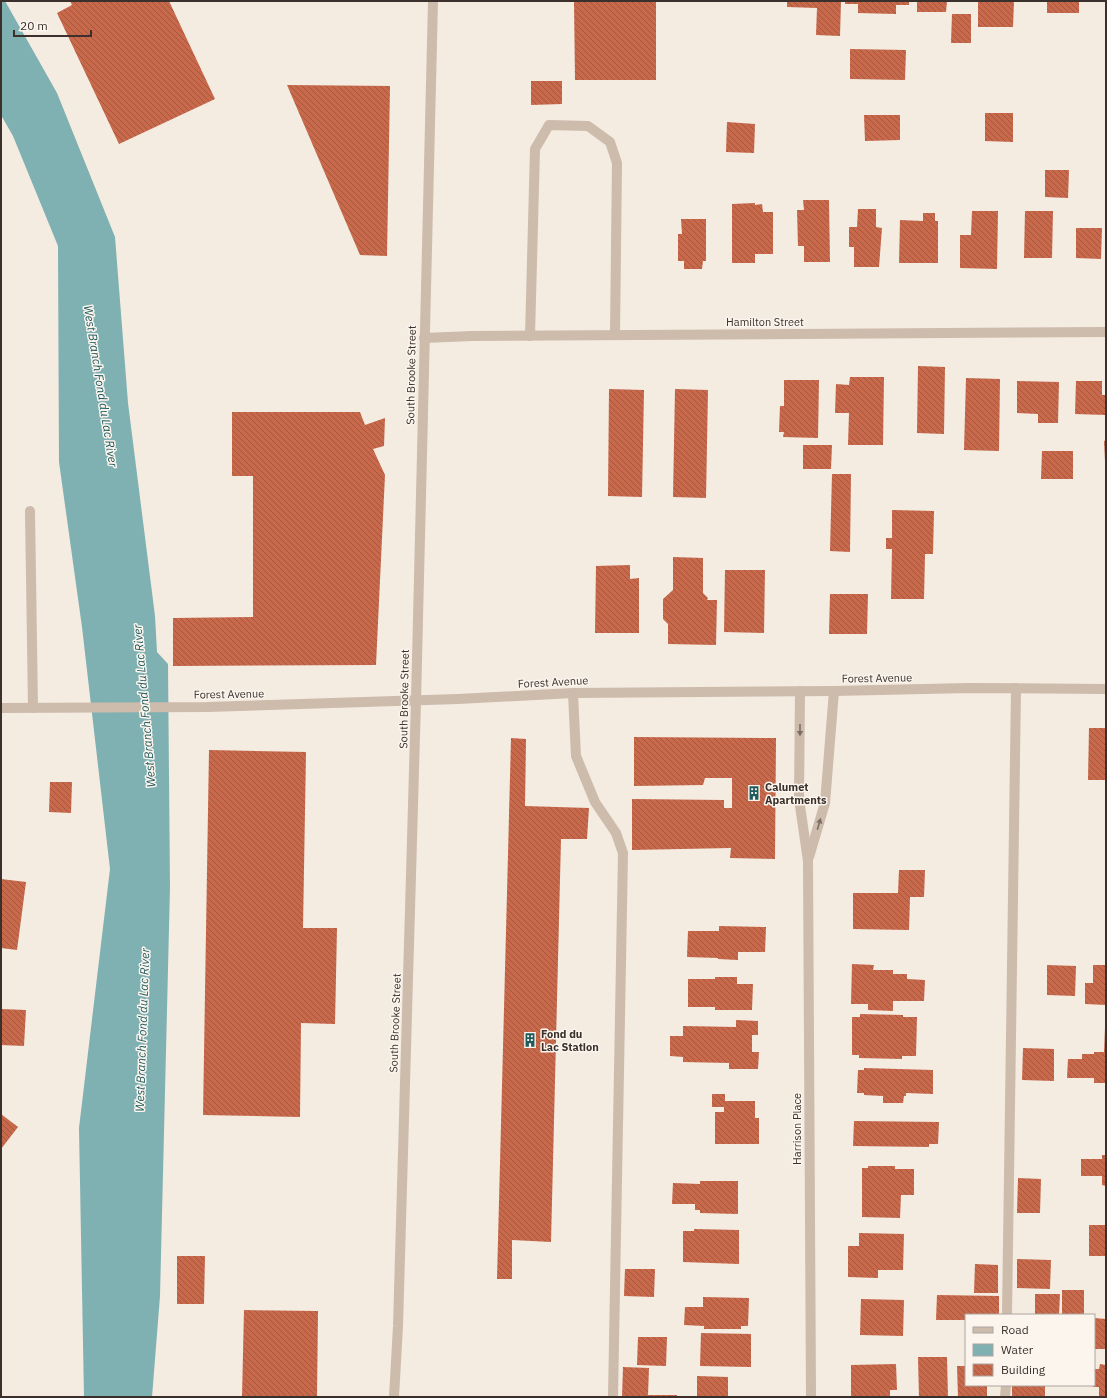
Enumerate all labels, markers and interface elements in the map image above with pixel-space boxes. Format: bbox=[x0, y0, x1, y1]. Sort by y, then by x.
scale bar bbox=[14, 12, 91, 38]
text: 20 m bbox=[20, 18, 48, 33]
water label: West Branch Fond du Lac River bbox=[81, 304, 121, 469]
street label: Hamilton Street bbox=[726, 315, 804, 329]
street label: South Brooke Street bbox=[403, 325, 419, 425]
water label: West Branch Fond du Lac River bbox=[129, 623, 159, 788]
street label: South Brooke Street bbox=[396, 649, 412, 749]
street label: Forest Avenue bbox=[842, 670, 912, 686]
street label: Forest Avenue bbox=[517, 673, 589, 691]
street label: Forest Avenue bbox=[194, 686, 264, 702]
one-way arrow bbox=[797, 724, 803, 737]
place label: Calumet Apartments bbox=[765, 780, 827, 807]
building icon: Calumet Apartments bbox=[746, 785, 762, 801]
one-way arrow bbox=[816, 818, 822, 830]
water label: West Branch Fond du Lac River bbox=[132, 947, 152, 1112]
street label: South Brooke Street bbox=[386, 973, 404, 1073]
place label: Fond du Lac Station bbox=[541, 1027, 599, 1054]
building icon: Fond du Lac Station bbox=[522, 1032, 538, 1048]
street label: Harrison Place bbox=[790, 1093, 804, 1165]
legend bbox=[965, 1314, 1095, 1386]
text: Road bbox=[1001, 1322, 1029, 1337]
text: Water bbox=[1001, 1342, 1034, 1357]
text: Building bbox=[1001, 1362, 1046, 1377]

